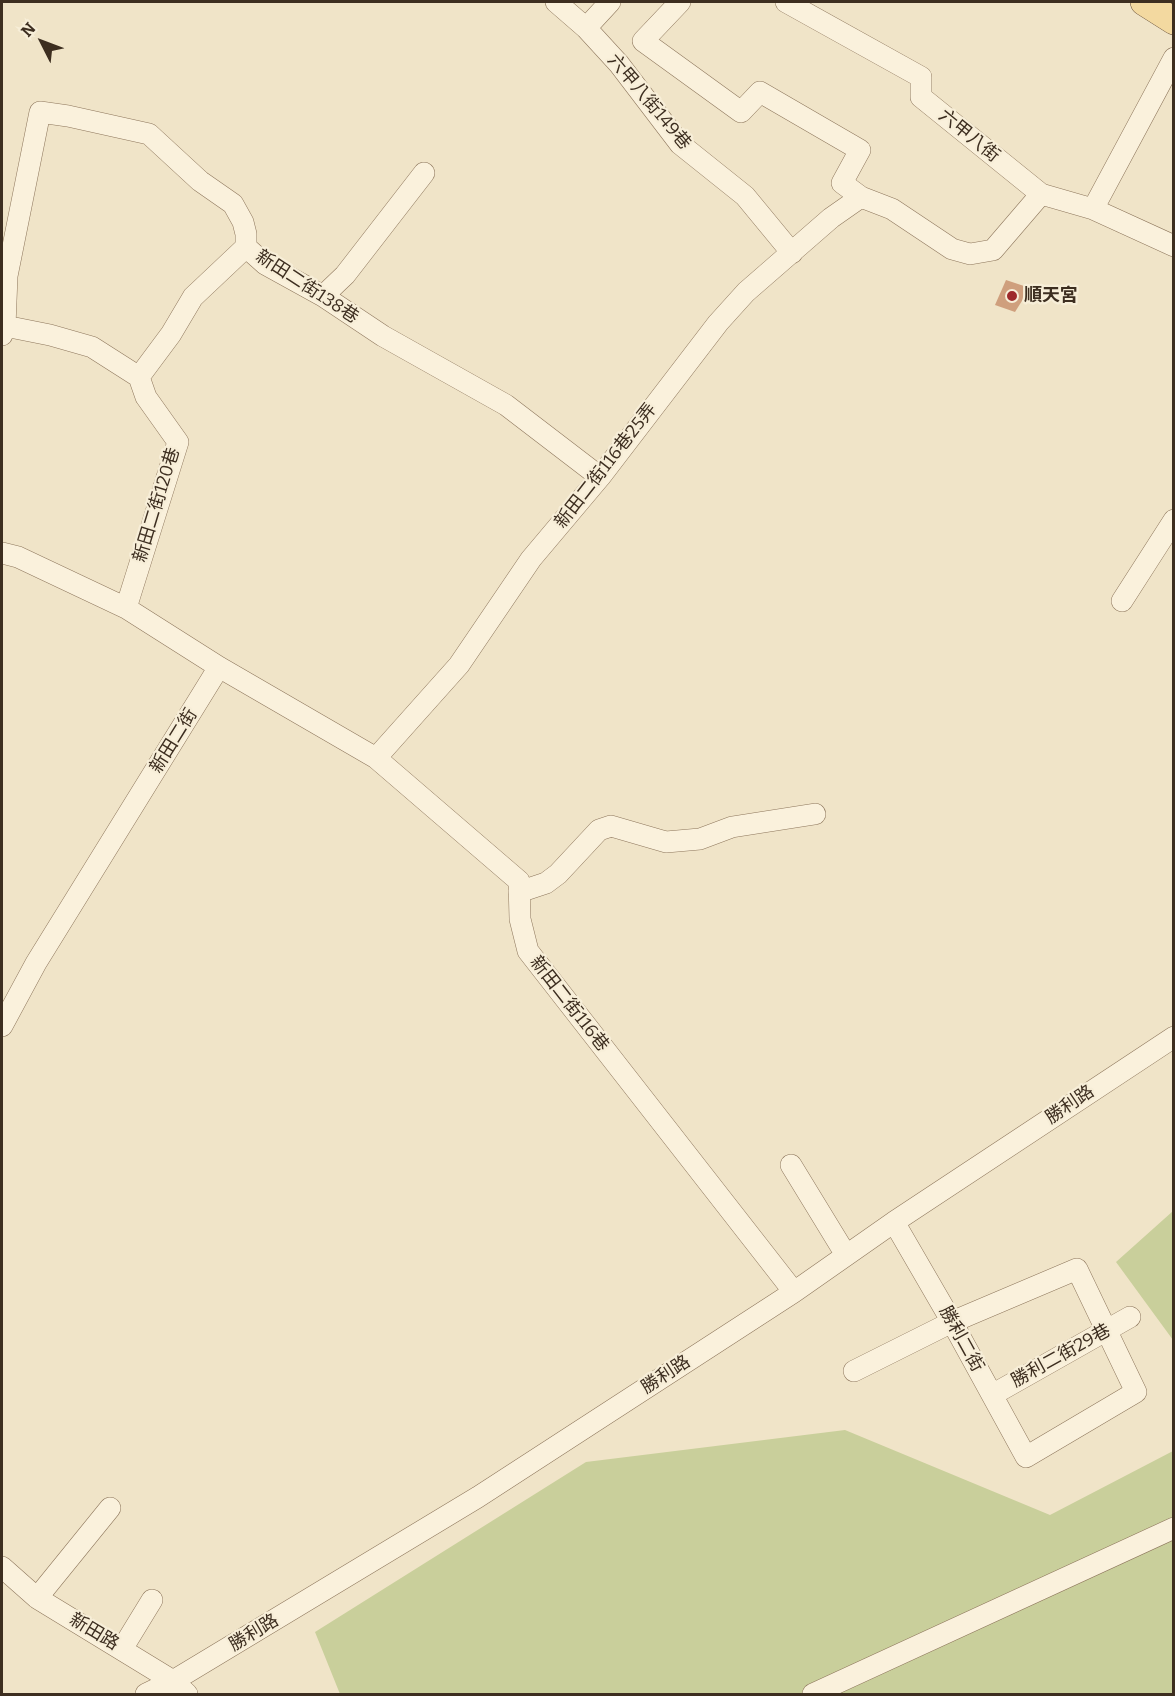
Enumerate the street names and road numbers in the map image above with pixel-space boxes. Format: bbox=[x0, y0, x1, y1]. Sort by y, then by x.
street label: 六甲八街149巷 bbox=[603, 50, 695, 154]
street label: 六甲八街 bbox=[934, 105, 1004, 167]
street label: 新田二街138巷 bbox=[251, 246, 363, 328]
street label: 新田二街116巷25弄 bbox=[551, 399, 661, 533]
street label: 新田二街120巷 bbox=[129, 445, 185, 565]
street label: 新田二街 bbox=[146, 705, 202, 777]
street label: 新田二街116巷 bbox=[525, 952, 613, 1056]
street label: 勝利路 bbox=[1042, 1081, 1098, 1129]
street label: 勝利二街 bbox=[934, 1302, 988, 1376]
street label: 勝利二街29巷 bbox=[1008, 1320, 1114, 1392]
street label: 勝利路 bbox=[637, 1351, 695, 1399]
street label: 新田路 bbox=[65, 1609, 123, 1655]
street label: 勝利路 bbox=[225, 1610, 283, 1656]

